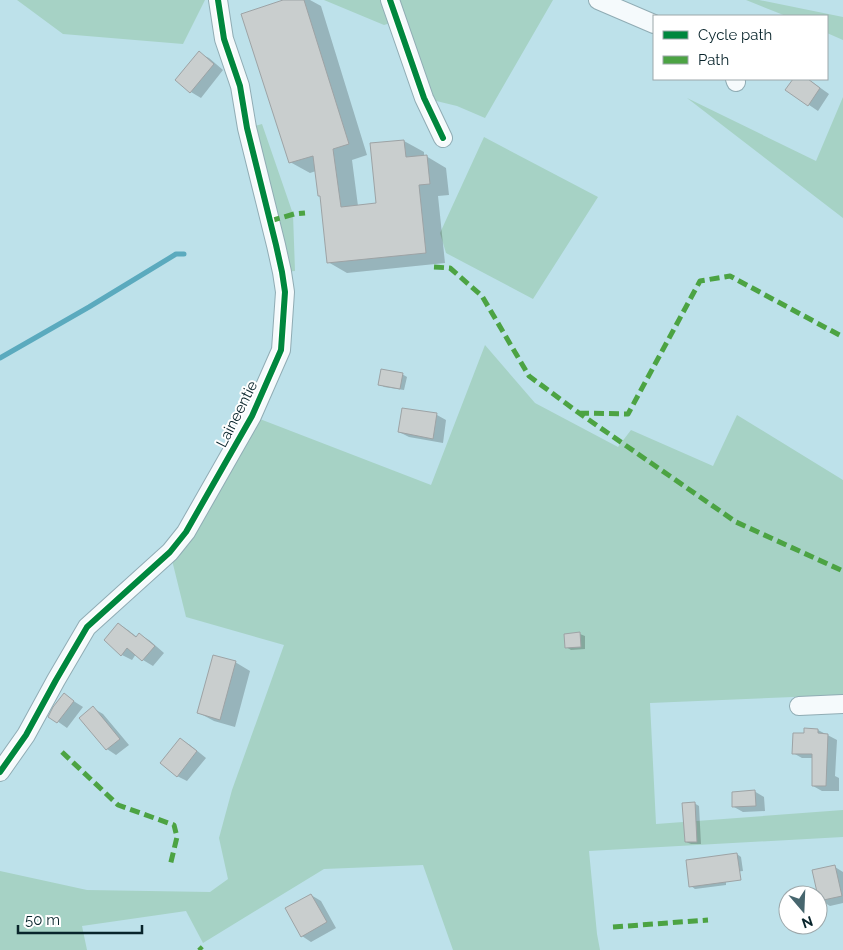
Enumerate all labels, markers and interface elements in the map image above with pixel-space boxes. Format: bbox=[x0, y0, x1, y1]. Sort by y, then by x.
legend bbox=[653, 15, 828, 80]
text: Cycle path bbox=[698, 26, 772, 44]
text: Path bbox=[698, 51, 729, 69]
street label: Laineentie bbox=[213, 378, 262, 450]
north arrow bbox=[778, 885, 828, 935]
scale bar bbox=[18, 902, 141, 934]
text: 50 m bbox=[25, 911, 60, 929]
text: N bbox=[800, 913, 815, 932]

